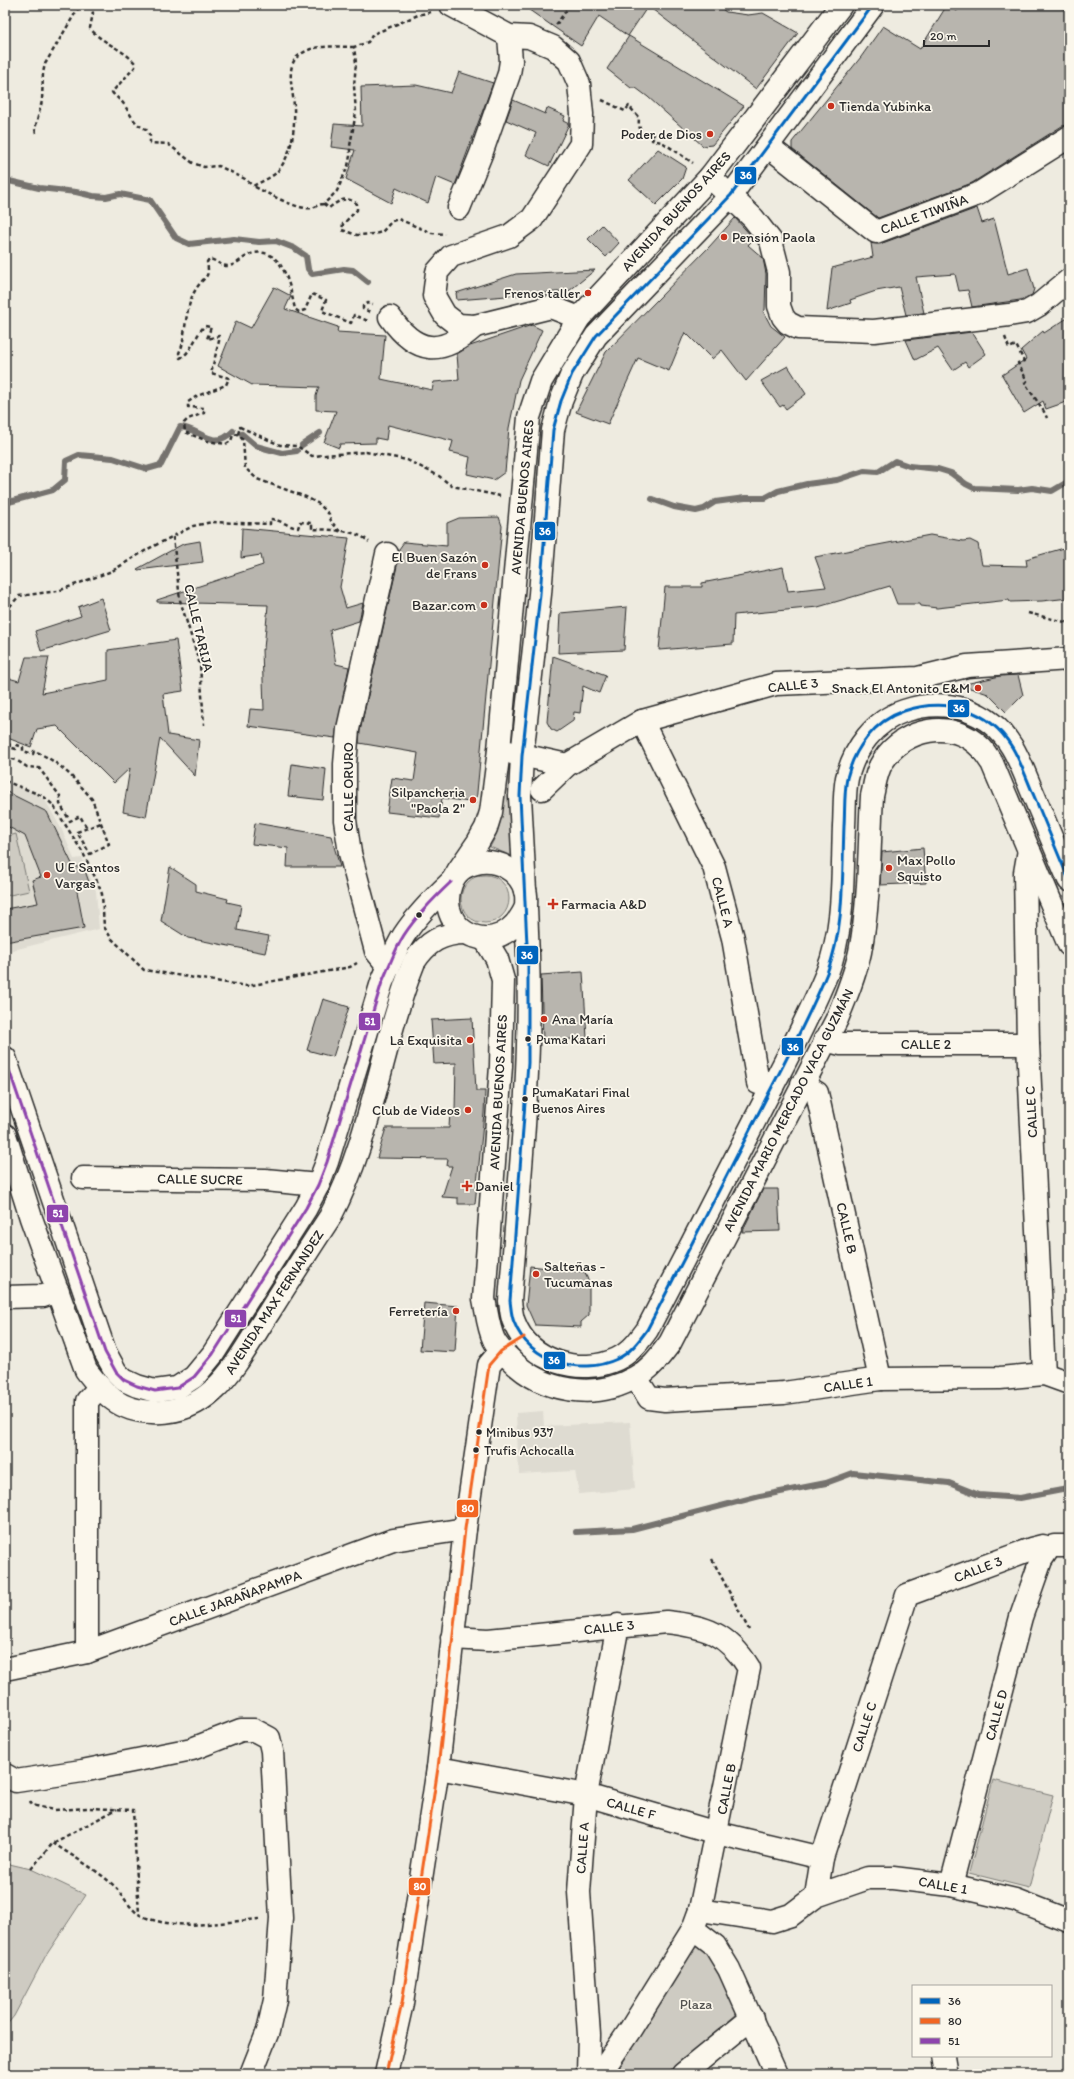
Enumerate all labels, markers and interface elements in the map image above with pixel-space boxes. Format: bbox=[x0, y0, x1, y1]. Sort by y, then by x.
scale bar bbox=[924, 22, 989, 48]
text: 20 m bbox=[930, 29, 957, 43]
place label: Tienda Yubinka bbox=[839, 98, 932, 115]
marker: Tienda Yubinka bbox=[826, 101, 836, 111]
place label: Poder de Dios bbox=[621, 126, 702, 143]
marker: Poder de Dios bbox=[705, 129, 715, 139]
street label: AVENIDA BUENOS AIRES bbox=[618, 148, 735, 275]
line badge: 36 bbox=[734, 166, 757, 185]
text: 36 bbox=[740, 169, 752, 182]
street label: CALLE TIWIÑA bbox=[878, 191, 970, 238]
place label: Pensión Paola bbox=[732, 229, 816, 246]
marker: Pensión Paola bbox=[719, 232, 729, 242]
place label: Frenos taller bbox=[504, 285, 580, 302]
marker: Frenos taller bbox=[583, 288, 593, 298]
street label: AVENIDA BUENOS AIRES bbox=[507, 419, 538, 575]
line badge: 36 bbox=[534, 521, 556, 541]
text: 36 bbox=[539, 525, 551, 538]
place label: El Buen Sazón de Frans bbox=[391, 549, 477, 582]
marker: El Buen Sazón de Frans bbox=[480, 560, 490, 570]
street label: CALLE TARIJA bbox=[180, 583, 217, 674]
place label: Bazar.com bbox=[412, 597, 476, 614]
marker: Bazar.com bbox=[479, 600, 489, 610]
street label: CALLE 3 bbox=[767, 674, 820, 697]
place label: Snack El Antonito E&M bbox=[832, 680, 970, 697]
marker: Snack El Antonito E&M bbox=[973, 683, 983, 693]
line badge: 36 bbox=[947, 699, 970, 718]
text: 36 bbox=[953, 702, 965, 715]
street label: CALLE ORURO bbox=[340, 742, 357, 832]
place label: Silpancheria "Paola 2" bbox=[391, 784, 465, 817]
marker: Silpancheria "Paola 2" bbox=[468, 795, 478, 805]
place label: Max Pollo Squisto bbox=[897, 852, 956, 885]
place label: U E Santos Vargas bbox=[55, 859, 120, 892]
marker: Max Pollo Squisto bbox=[884, 863, 894, 873]
marker: U E Santos Vargas bbox=[42, 870, 52, 880]
street label: CALLE A bbox=[708, 875, 737, 930]
place label: Farmacia A&D bbox=[561, 896, 647, 913]
marker: Farmacia A&D bbox=[548, 899, 558, 909]
unlabelled marker bbox=[414, 910, 424, 920]
line badge: 36 bbox=[516, 945, 539, 965]
text: 36 bbox=[521, 949, 533, 962]
street label: AVENIDA MARIO MERCADO VACA GUZMÁN bbox=[719, 986, 857, 1235]
place label: Ana María bbox=[552, 1011, 614, 1028]
line badge: 51 bbox=[358, 1012, 381, 1031]
street label: AVENIDA BUENOS AIRES bbox=[486, 1014, 511, 1170]
marker: Ana María bbox=[539, 1014, 549, 1024]
text: 51 bbox=[365, 1015, 376, 1028]
place label: La Exquisita bbox=[390, 1032, 462, 1049]
place label: Puma Katari bbox=[536, 1032, 606, 1047]
marker: Puma Katari bbox=[523, 1034, 533, 1044]
marker: La Exquisita bbox=[465, 1035, 475, 1045]
street label: CALLE 2 bbox=[901, 1036, 952, 1053]
line badge: 36 bbox=[781, 1037, 804, 1056]
text: 36 bbox=[787, 1041, 799, 1054]
place label: PumaKatari Final Buenos Aires bbox=[532, 1085, 630, 1116]
street label: CALLE C bbox=[1022, 1086, 1041, 1138]
marker: PumaKatari Final Buenos Aires bbox=[520, 1094, 530, 1104]
place label: Club de Videos bbox=[372, 1102, 460, 1119]
marker: Club de Videos bbox=[463, 1105, 473, 1115]
street label: CALLE SUCRE bbox=[157, 1170, 243, 1189]
place label: Daniel bbox=[475, 1178, 514, 1195]
marker: Daniel bbox=[462, 1181, 472, 1191]
street label: CALLE B bbox=[832, 1201, 861, 1255]
line badge: 51 bbox=[46, 1204, 69, 1223]
text: 51 bbox=[53, 1207, 64, 1220]
street label: AVENIDA MAX FERNANDEZ bbox=[221, 1227, 327, 1378]
place label: Salteñas - Tucumanas bbox=[544, 1258, 613, 1291]
marker: Salteñas - Tucumanas bbox=[531, 1269, 541, 1279]
place label: Ferretería bbox=[389, 1303, 449, 1320]
marker: Ferretería bbox=[451, 1306, 461, 1316]
line badge: 51 bbox=[224, 1309, 247, 1328]
text: 51 bbox=[231, 1312, 242, 1325]
line badge: 36 bbox=[543, 1351, 566, 1370]
text: 36 bbox=[548, 1354, 560, 1367]
street label: CALLE 1 bbox=[822, 1373, 874, 1396]
place label: Minibus 937 bbox=[486, 1425, 554, 1440]
marker: Minibus 937 bbox=[474, 1427, 484, 1437]
place label: Trufis Achocalla bbox=[484, 1443, 574, 1458]
marker: Trufis Achocalla bbox=[471, 1445, 481, 1455]
line badge: 80 bbox=[456, 1499, 479, 1518]
text: 80 bbox=[462, 1502, 475, 1515]
street label: CALLE 3 bbox=[951, 1552, 1005, 1586]
street label: CALLE JARAÑAPAMPA bbox=[166, 1567, 304, 1630]
street label: CALLE 3 bbox=[583, 1616, 636, 1639]
street label: CALLE D bbox=[981, 1688, 1011, 1743]
street label: CALLE C bbox=[848, 1700, 881, 1755]
street label: CALLE B bbox=[713, 1762, 740, 1816]
street label: CALLE F bbox=[604, 1793, 658, 1824]
street label: CALLE A bbox=[572, 1821, 593, 1875]
street label: CALLE 1 bbox=[917, 1873, 969, 1898]
line badge: 80 bbox=[408, 1877, 431, 1896]
text: 80 bbox=[414, 1880, 427, 1893]
legend bbox=[912, 1985, 1052, 2057]
text: 36 bbox=[948, 1994, 961, 2008]
park label: Plaza bbox=[680, 1996, 712, 2013]
text: 80 bbox=[948, 2014, 962, 2028]
text: 51 bbox=[948, 2034, 960, 2048]

